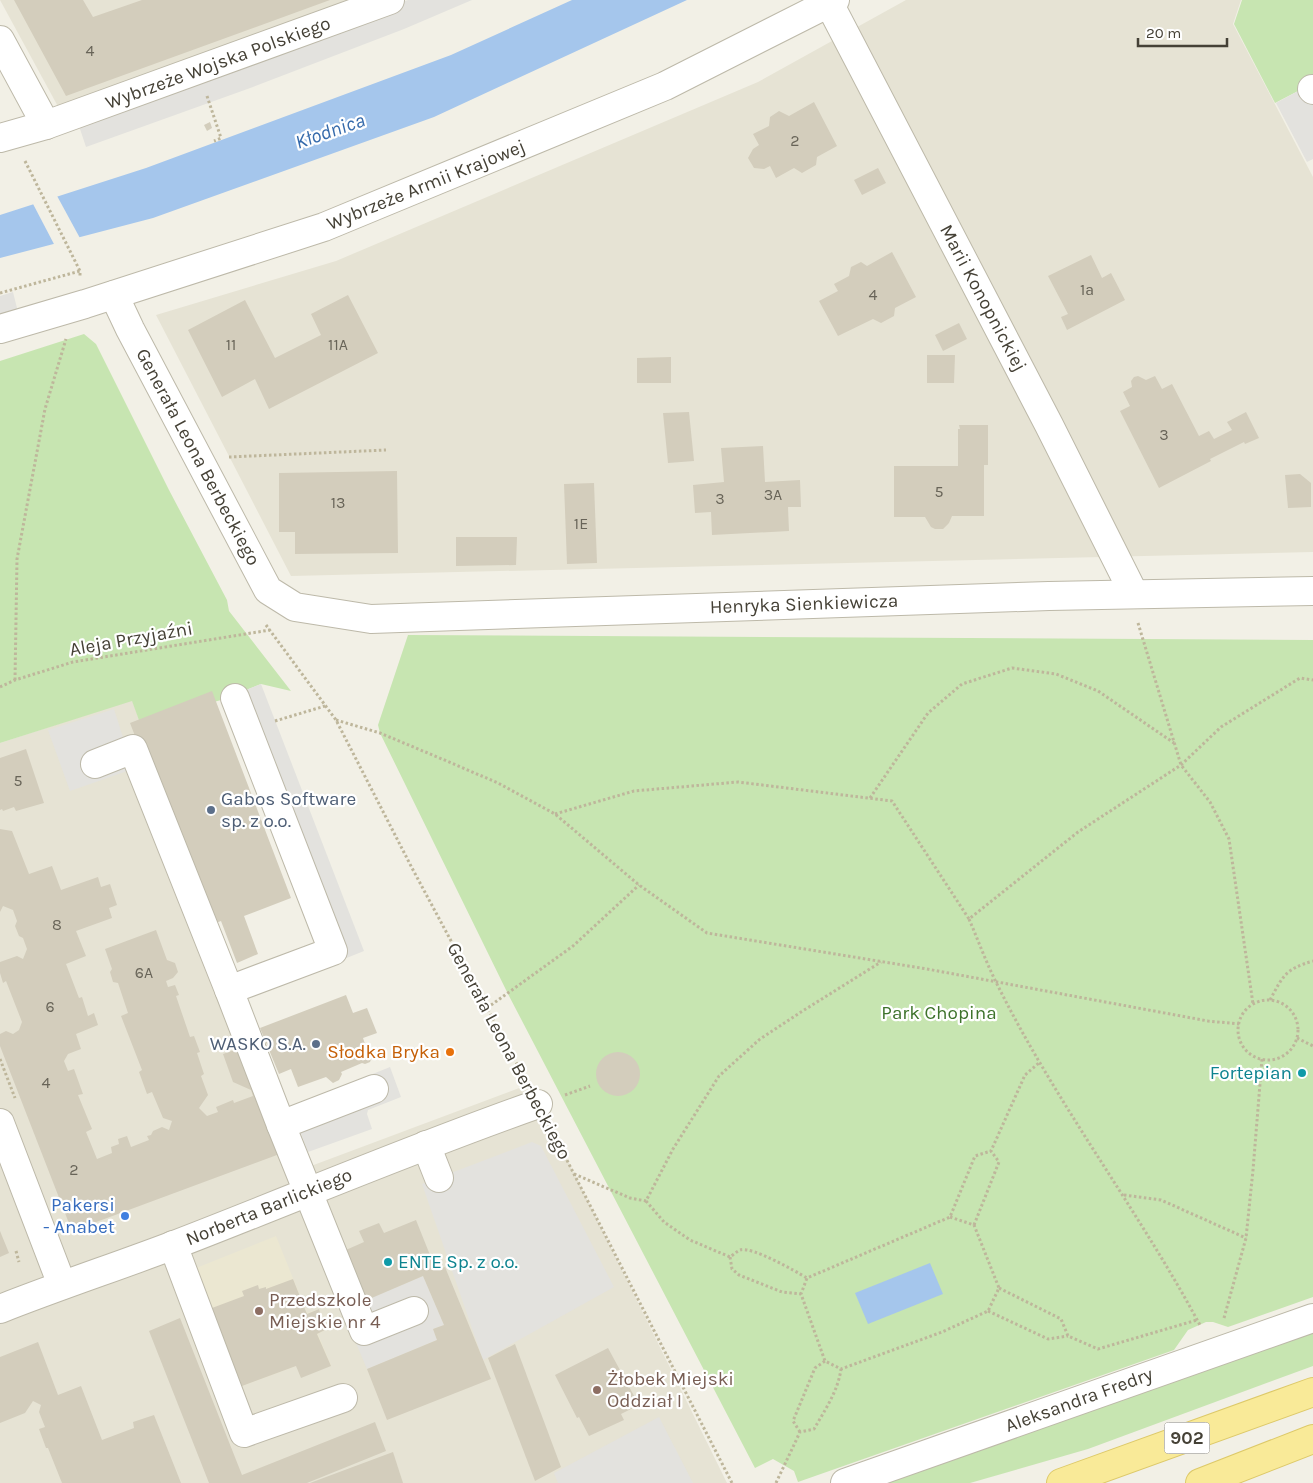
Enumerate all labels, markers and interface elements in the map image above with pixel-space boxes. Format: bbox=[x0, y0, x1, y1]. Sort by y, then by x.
street label: Wybrzeże Wojska Polskiego bbox=[102, 12, 334, 114]
scale bar bbox=[1138, 15, 1227, 47]
text: 20 m bbox=[1146, 24, 1181, 42]
house number: 4 bbox=[86, 41, 95, 60]
water label: Kłodnica bbox=[292, 108, 368, 154]
house number: 2 bbox=[790, 131, 800, 150]
street label: Wybrzeże Armii Krajowej bbox=[324, 135, 528, 235]
street label: Marii Konopnickiej bbox=[935, 221, 1031, 375]
house number: 1a bbox=[1080, 280, 1094, 299]
house number: 4 bbox=[869, 285, 878, 304]
house number: 11 bbox=[226, 335, 236, 354]
house number: 11A bbox=[328, 335, 348, 354]
street label: Generała Leona Berbeckiego bbox=[131, 345, 265, 569]
house number: 3 bbox=[1159, 425, 1169, 444]
house number: 5 bbox=[934, 482, 944, 501]
house number: 3A bbox=[764, 485, 782, 504]
house number: 3 bbox=[715, 489, 725, 508]
house number: 13 bbox=[331, 493, 345, 512]
house number: 1E bbox=[574, 514, 588, 533]
street label: Henryka Sienkiewicza bbox=[709, 590, 899, 618]
street label: Aleja Przyjaźni bbox=[68, 617, 194, 661]
house number: 5 bbox=[13, 771, 23, 790]
place label: Gabos Software sp. z o.o. bbox=[221, 788, 356, 832]
marker: Gabos Software sp. z o.o. bbox=[205, 804, 217, 816]
house number: 8 bbox=[52, 915, 62, 934]
street label: Generała Leona Berbeckiego bbox=[442, 939, 576, 1163]
house number: 6A bbox=[135, 963, 153, 982]
house number: 6 bbox=[45, 997, 55, 1016]
park label: Park Chopina bbox=[881, 1002, 997, 1024]
place label: WASKO S.A. bbox=[210, 1033, 306, 1055]
marker: WASKO S.A. bbox=[310, 1038, 322, 1050]
place label: Słodka Bryka bbox=[327, 1041, 440, 1063]
marker: Słodka Bryka bbox=[444, 1046, 456, 1058]
place label: Fortepian bbox=[1210, 1062, 1292, 1084]
marker: Fortepian bbox=[1296, 1067, 1308, 1079]
house number: 4 bbox=[42, 1073, 51, 1092]
house number: 2 bbox=[69, 1160, 79, 1179]
street label: Norberta Barlickiego bbox=[183, 1164, 355, 1250]
place label: Pakersi - Anabet bbox=[43, 1194, 115, 1238]
marker: Pakersi - Anabet bbox=[119, 1210, 131, 1222]
place label: ENTE Sp. z o.o. bbox=[398, 1251, 518, 1273]
marker: ENTE Sp. z o.o. bbox=[382, 1256, 394, 1268]
place label: Przedszkole Miejskie nr 4 bbox=[269, 1289, 381, 1333]
marker: Przedszkole Miejskie nr 4 bbox=[253, 1305, 265, 1317]
street label: Aleksandra Fredry bbox=[1002, 1363, 1156, 1437]
place label: Żłobek Miejski Oddział I bbox=[607, 1368, 734, 1412]
marker: Żłobek Miejski Oddział I bbox=[591, 1384, 603, 1396]
road number: 902 bbox=[1164, 1422, 1210, 1454]

